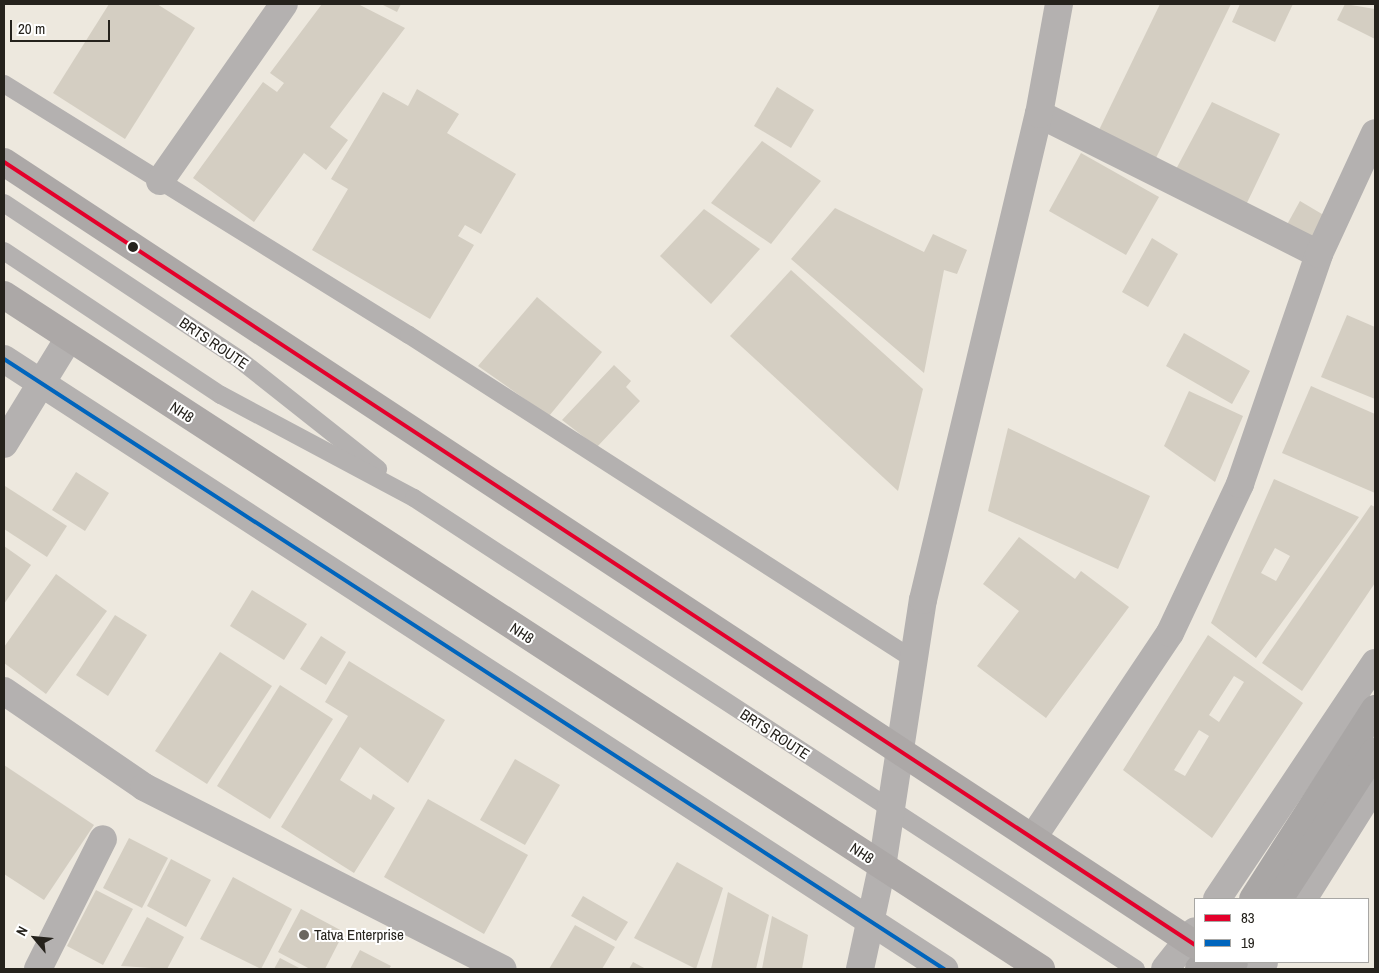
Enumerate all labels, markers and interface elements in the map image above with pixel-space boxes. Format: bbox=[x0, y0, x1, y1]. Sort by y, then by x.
scale bar bbox=[12, 10, 112, 42]
text: 20 m bbox=[18, 18, 45, 39]
unlabelled marker bbox=[128, 242, 138, 252]
street label: BRTS ROUTE bbox=[176, 313, 252, 373]
street label: NH8 bbox=[167, 398, 197, 426]
street label: NH8 bbox=[507, 619, 537, 647]
street label: BRTS ROUTE bbox=[737, 705, 813, 763]
street label: NH8 bbox=[847, 839, 877, 867]
legend bbox=[1194, 898, 1369, 963]
text: 83 bbox=[1241, 907, 1255, 928]
north arrow bbox=[10, 913, 60, 963]
text: N bbox=[12, 923, 32, 939]
place label: Tatva Enterprise bbox=[314, 926, 404, 944]
marker: Tatva Enterprise bbox=[298, 929, 310, 941]
text: 19 bbox=[1241, 932, 1255, 953]

